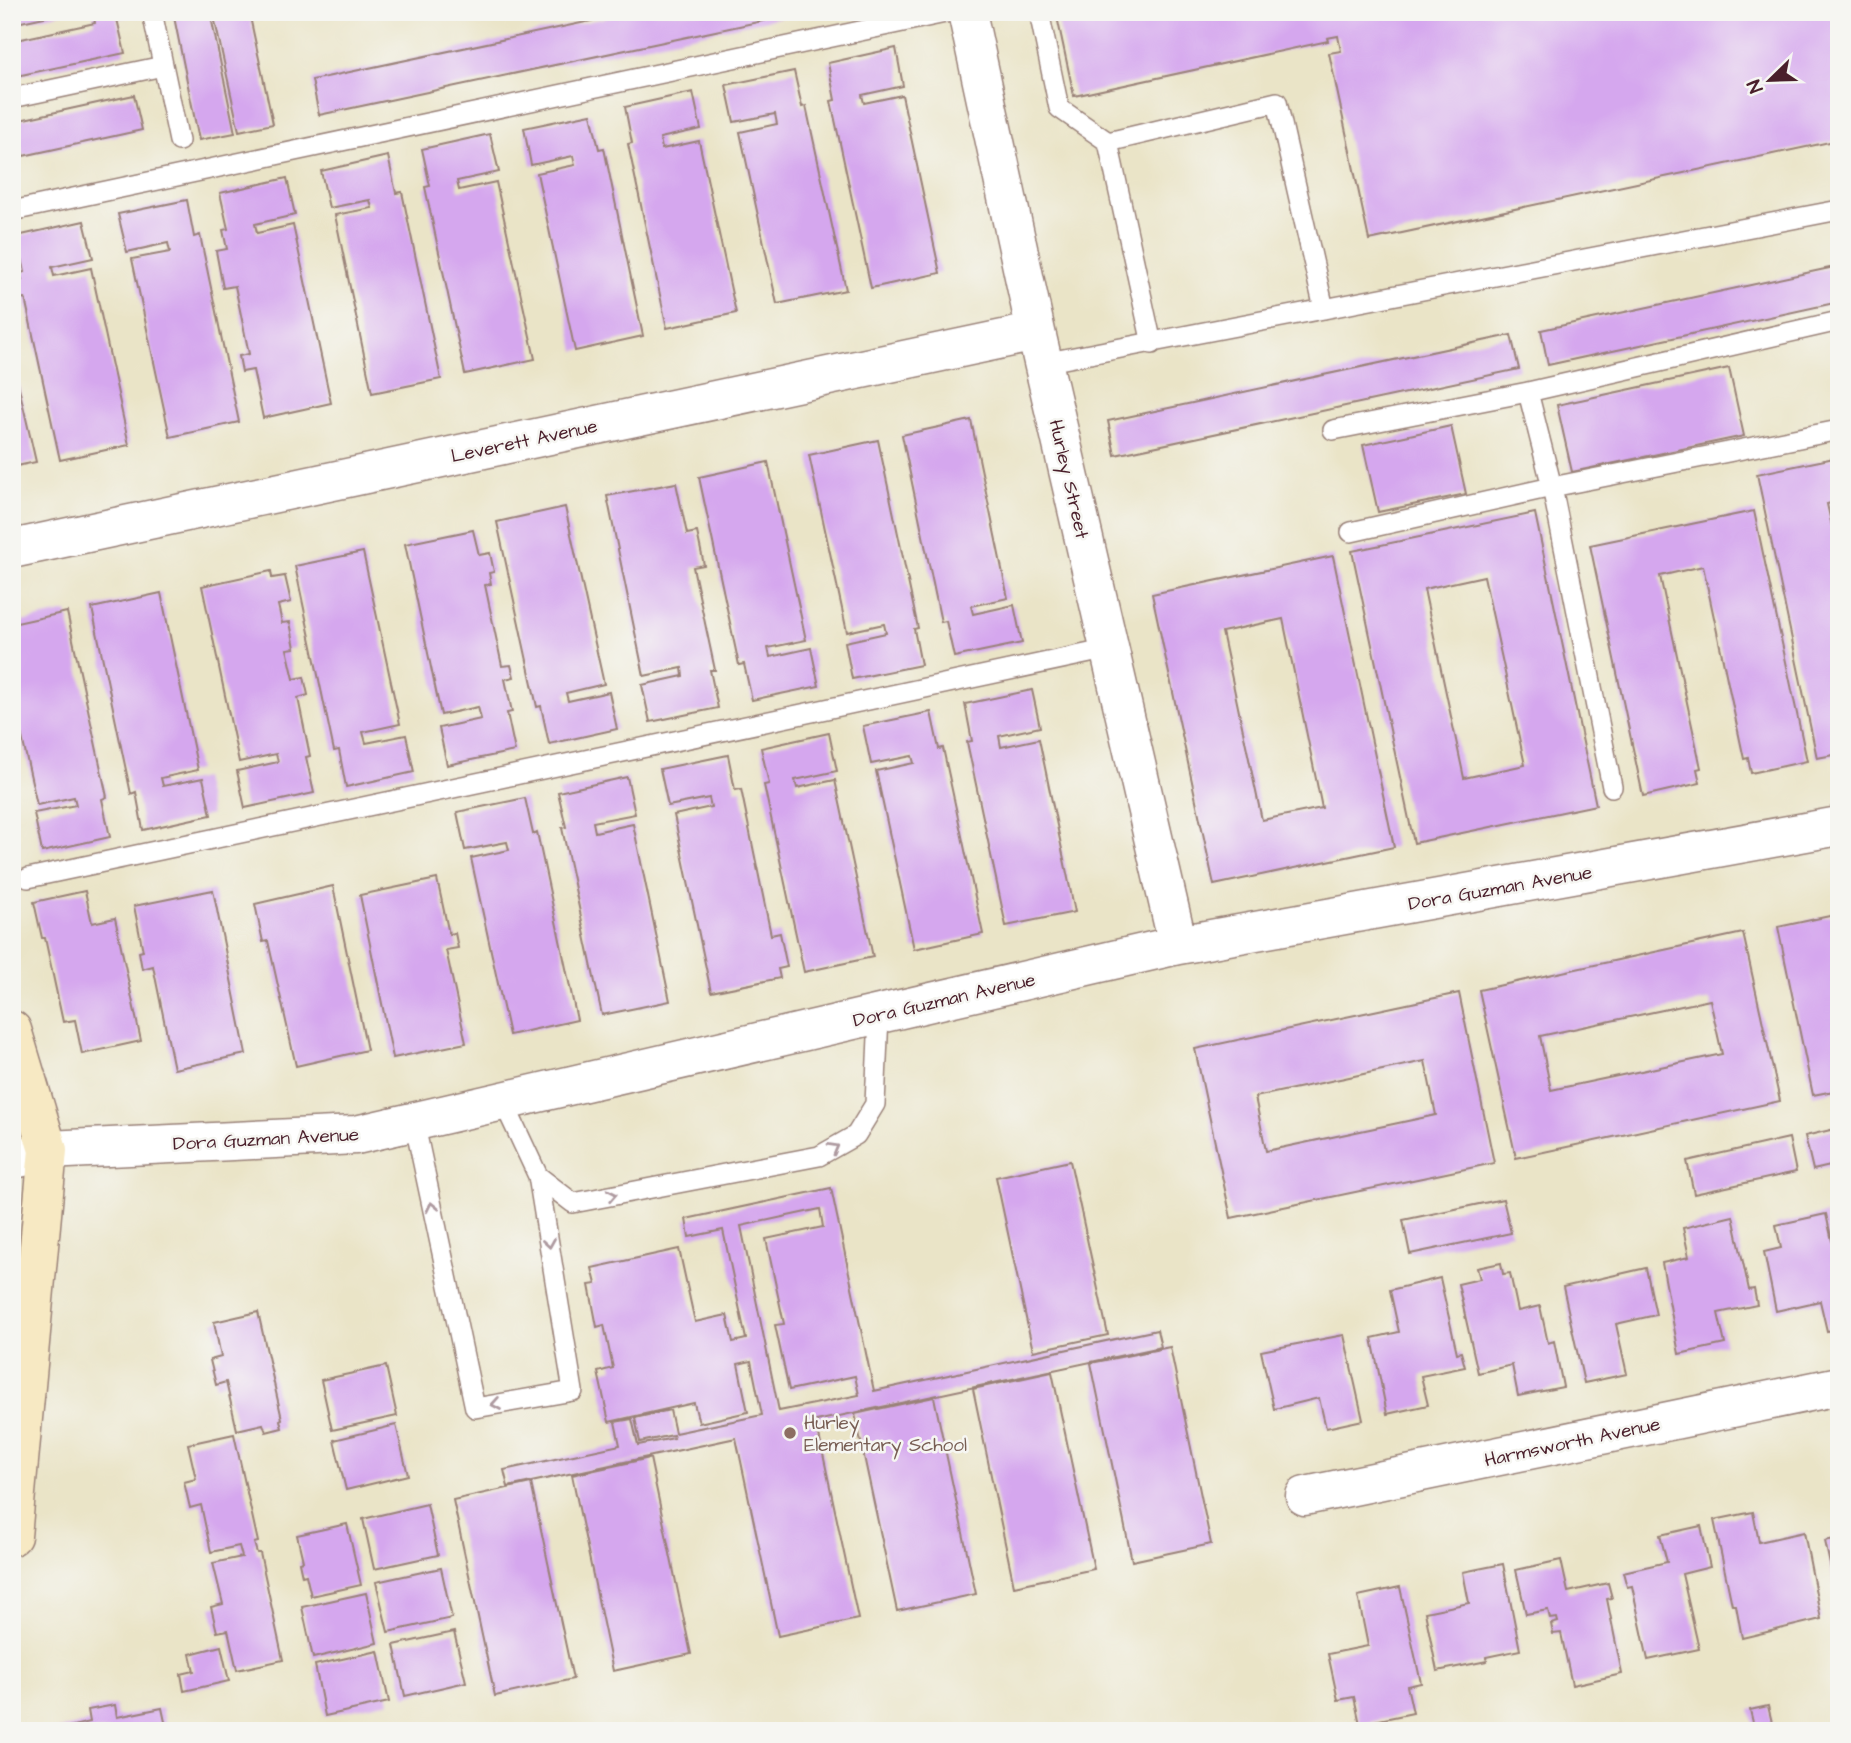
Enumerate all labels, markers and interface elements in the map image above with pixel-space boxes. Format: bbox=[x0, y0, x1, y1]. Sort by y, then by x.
north arrow bbox=[1736, 46, 1806, 116]
text: N bbox=[1741, 75, 1770, 97]
street label: Leverett Avenue bbox=[449, 413, 600, 470]
street label: Hurley Street bbox=[1041, 417, 1095, 542]
street label: Dora Guzman Avenue bbox=[1406, 859, 1594, 918]
street label: Dora Guzman Avenue bbox=[851, 966, 1038, 1035]
street label: Dora Guzman Avenue bbox=[172, 1121, 360, 1158]
one-way arrow bbox=[826, 1143, 839, 1156]
one-way arrow bbox=[606, 1189, 618, 1204]
one-way arrow bbox=[426, 1201, 441, 1213]
one-way arrow bbox=[541, 1237, 556, 1249]
one-way arrow bbox=[490, 1396, 502, 1411]
place label: Hurley Elementary School bbox=[804, 1410, 967, 1460]
street label: Harmsworth Avenue bbox=[1482, 1411, 1663, 1474]
marker: Hurley Elementary School bbox=[782, 1425, 798, 1441]

